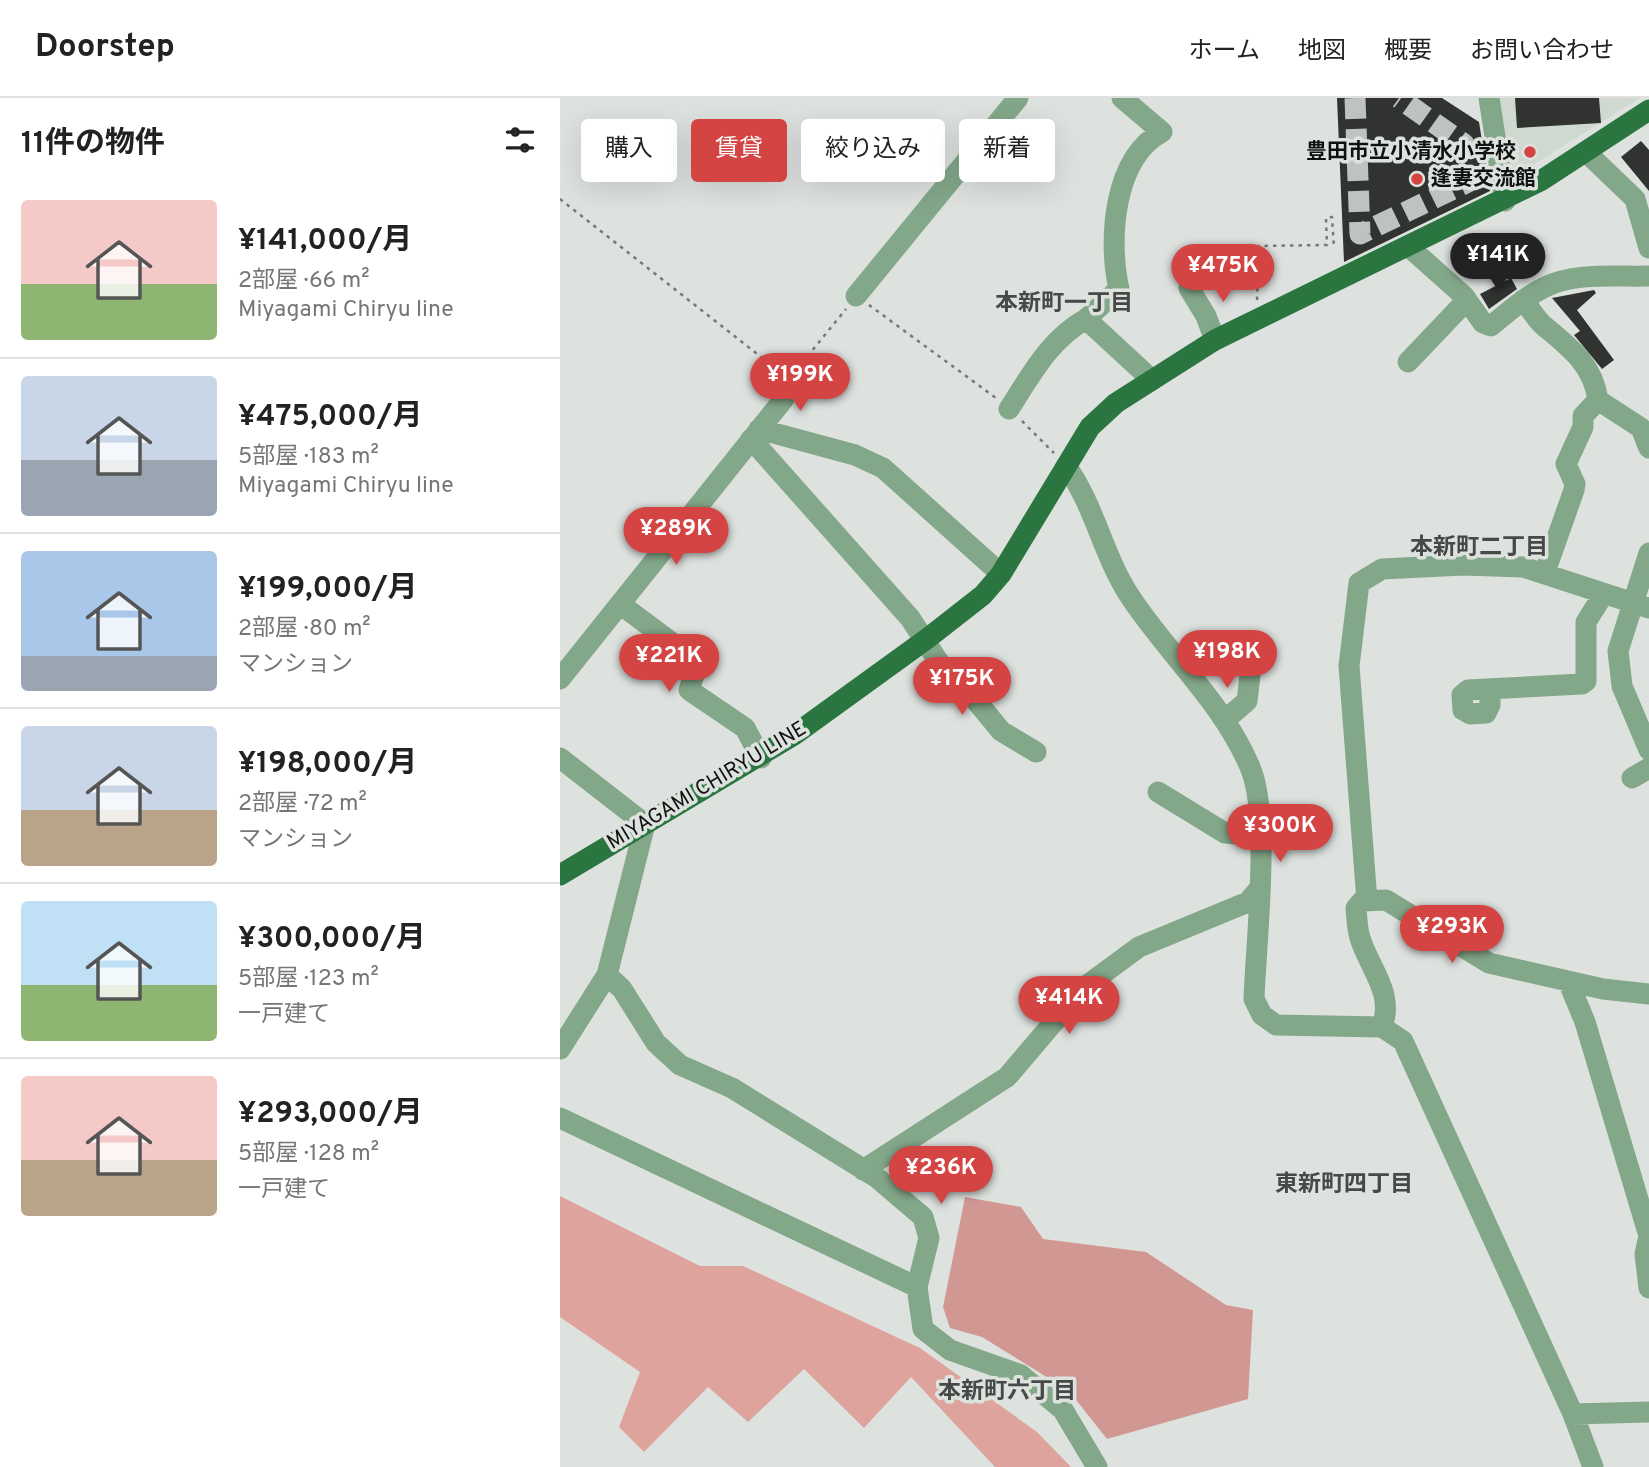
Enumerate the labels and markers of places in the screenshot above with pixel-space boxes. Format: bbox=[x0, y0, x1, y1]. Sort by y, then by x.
place label: 豊田市立小清水小学校 bbox=[1306, 139, 1516, 166]
marker: 豊田市立小清水小学校 bbox=[1522, 144, 1538, 160]
place label: 逢妻交流館 bbox=[1431, 166, 1536, 193]
marker: 逢妻交流館 bbox=[1409, 171, 1425, 187]
pin: ¥141K bbox=[1449, 234, 1547, 293]
pin: ¥475K bbox=[1174, 244, 1272, 304]
pin: ¥199K bbox=[751, 354, 849, 413]
pin: ¥289K bbox=[627, 508, 725, 567]
pin: ¥198K bbox=[1178, 630, 1276, 690]
pin: ¥221K bbox=[620, 634, 718, 694]
pin: ¥175K bbox=[913, 658, 1011, 717]
pin: ¥300K bbox=[1231, 804, 1329, 864]
pin: ¥293K bbox=[1403, 906, 1501, 965]
pin: ¥414K bbox=[1020, 976, 1118, 1036]
pin: ¥236K bbox=[892, 1146, 990, 1206]

